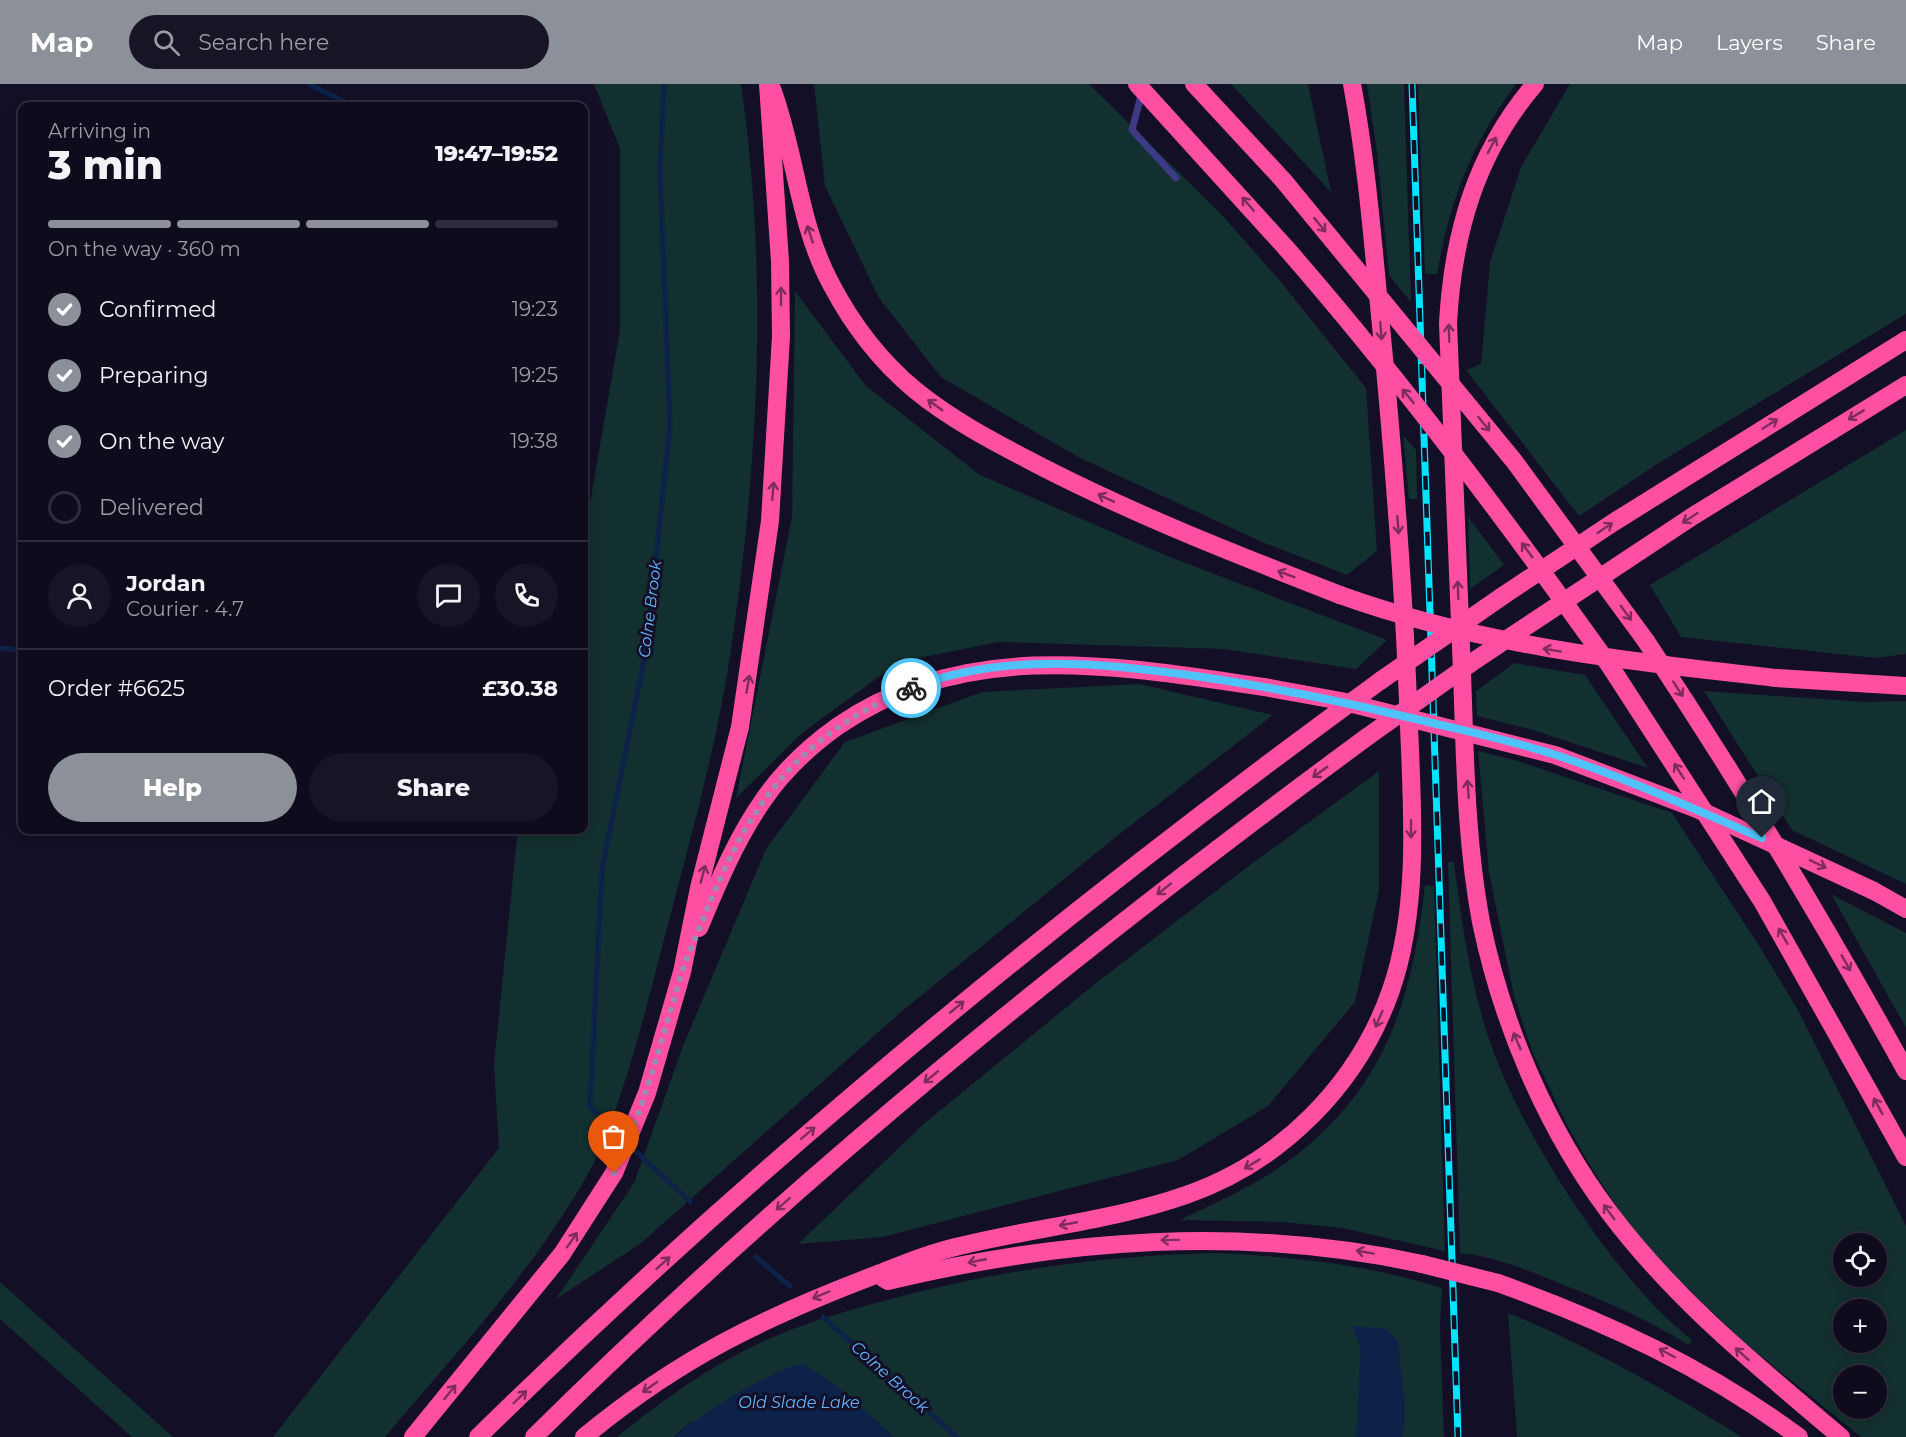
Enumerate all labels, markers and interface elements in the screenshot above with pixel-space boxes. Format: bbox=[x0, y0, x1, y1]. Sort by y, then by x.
search box bbox=[129, 15, 549, 69]
text: Map bbox=[30, 25, 93, 59]
icon: search bbox=[150, 26, 183, 59]
text: Search here bbox=[198, 29, 329, 56]
text: Map bbox=[1636, 30, 1683, 55]
text: Layers bbox=[1716, 30, 1783, 55]
text: Share bbox=[1816, 30, 1876, 55]
text: Arriving in bbox=[48, 119, 151, 143]
one-way arrow bbox=[1486, 137, 1498, 154]
text: 19:47–19:52 bbox=[435, 140, 558, 167]
text: 3 min bbox=[48, 141, 163, 189]
one-way arrow bbox=[1241, 197, 1255, 212]
one-way arrow bbox=[1314, 217, 1327, 233]
one-way arrow bbox=[804, 225, 815, 244]
text: On the way · 360 m bbox=[48, 237, 241, 261]
one-way arrow bbox=[775, 286, 787, 306]
icon: check bbox=[48, 293, 81, 326]
text: Confirmed bbox=[99, 296, 216, 323]
text: 19:23 bbox=[512, 297, 558, 321]
one-way arrow bbox=[1376, 320, 1387, 340]
one-way arrow bbox=[1443, 323, 1454, 343]
icon: check bbox=[48, 359, 81, 392]
text: Preparing bbox=[99, 362, 208, 389]
text: 19:25 bbox=[512, 363, 558, 387]
one-way arrow bbox=[1401, 388, 1414, 404]
one-way arrow bbox=[928, 399, 944, 411]
one-way arrow bbox=[1848, 409, 1865, 421]
one-way arrow bbox=[1477, 416, 1490, 432]
one-way arrow bbox=[1761, 417, 1778, 429]
icon: check bbox=[48, 425, 81, 458]
text: On the way bbox=[99, 428, 224, 455]
text: 19:38 bbox=[510, 429, 558, 453]
one-way arrow bbox=[768, 481, 779, 501]
one-way arrow bbox=[1097, 492, 1115, 504]
text: Delivered bbox=[99, 494, 204, 521]
one-way arrow bbox=[1682, 512, 1699, 524]
one-way arrow bbox=[1393, 514, 1404, 534]
one-way arrow bbox=[1596, 522, 1613, 534]
one-way arrow bbox=[1521, 543, 1533, 559]
water label: Colne Brook bbox=[635, 558, 666, 659]
button: person bbox=[48, 564, 111, 627]
button: chat bbox=[417, 564, 480, 627]
button: phone bbox=[495, 564, 558, 627]
one-way arrow bbox=[1277, 568, 1296, 579]
text: Jordan bbox=[126, 570, 206, 597]
one-way arrow bbox=[1453, 581, 1464, 601]
text: Courier · 4.7 bbox=[126, 597, 244, 621]
one-way arrow bbox=[1620, 605, 1633, 621]
one-way arrow bbox=[1542, 644, 1562, 655]
courier bbox=[881, 658, 941, 718]
icon: bike bbox=[895, 672, 928, 705]
text: Order #6625 bbox=[48, 675, 185, 702]
text: £30.38 bbox=[482, 675, 558, 702]
one-way arrow bbox=[743, 675, 754, 694]
one-way arrow bbox=[1672, 681, 1685, 698]
button: Help bbox=[48, 753, 297, 822]
button: Share bbox=[309, 753, 558, 822]
one-way arrow bbox=[1673, 762, 1686, 779]
one-way arrow bbox=[1312, 765, 1328, 778]
pin bbox=[1736, 776, 1787, 838]
one-way arrow bbox=[1462, 779, 1473, 799]
icon: home bbox=[1745, 785, 1778, 818]
one-way arrow bbox=[1405, 818, 1417, 838]
one-way arrow bbox=[1808, 858, 1826, 870]
one-way arrow bbox=[698, 864, 709, 883]
one-way arrow bbox=[1156, 882, 1172, 895]
one-way arrow bbox=[1776, 928, 1788, 945]
one-way arrow bbox=[1840, 954, 1852, 971]
one-way arrow bbox=[949, 1000, 964, 1014]
one-way arrow bbox=[1373, 1010, 1385, 1028]
one-way arrow bbox=[1511, 1032, 1522, 1050]
one-way arrow bbox=[924, 1070, 939, 1084]
one-way arrow bbox=[1872, 1098, 1884, 1115]
pin bbox=[588, 1111, 639, 1173]
icon: bag bbox=[597, 1120, 630, 1153]
one-way arrow bbox=[800, 1126, 815, 1140]
one-way arrow bbox=[1244, 1158, 1261, 1170]
one-way arrow bbox=[775, 1198, 791, 1211]
one-way arrow bbox=[1603, 1204, 1616, 1220]
one-way arrow bbox=[1059, 1219, 1078, 1230]
one-way arrow bbox=[566, 1232, 578, 1248]
map controls bbox=[1833, 1233, 1887, 1419]
button: locate bbox=[1833, 1233, 1887, 1287]
one-way arrow bbox=[1161, 1235, 1181, 1246]
one-way arrow bbox=[1355, 1246, 1375, 1257]
one-way arrow bbox=[655, 1256, 670, 1270]
one-way arrow bbox=[967, 1256, 987, 1267]
one-way arrow bbox=[812, 1290, 831, 1301]
button: + bbox=[1833, 1299, 1887, 1353]
water label: Colne Brook bbox=[847, 1337, 934, 1418]
one-way arrow bbox=[1658, 1347, 1676, 1358]
one-way arrow bbox=[1734, 1347, 1749, 1361]
button: − bbox=[1833, 1365, 1887, 1419]
one-way arrow bbox=[642, 1381, 658, 1393]
one-way arrow bbox=[443, 1384, 456, 1400]
one-way arrow bbox=[513, 1389, 528, 1404]
water label: Old Slade Lake bbox=[738, 1393, 860, 1412]

